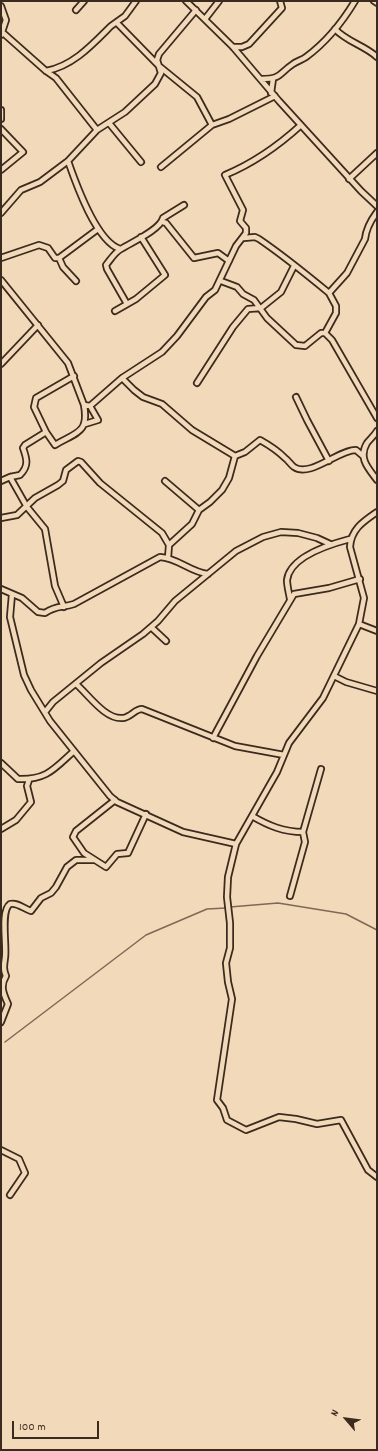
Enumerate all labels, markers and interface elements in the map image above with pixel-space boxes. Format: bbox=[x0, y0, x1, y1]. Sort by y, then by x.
north arrow bbox=[326, 1399, 366, 1439]
text: N bbox=[327, 1407, 344, 1420]
scale bar bbox=[14, 1413, 101, 1439]
text: 100 m bbox=[19, 1419, 46, 1436]

